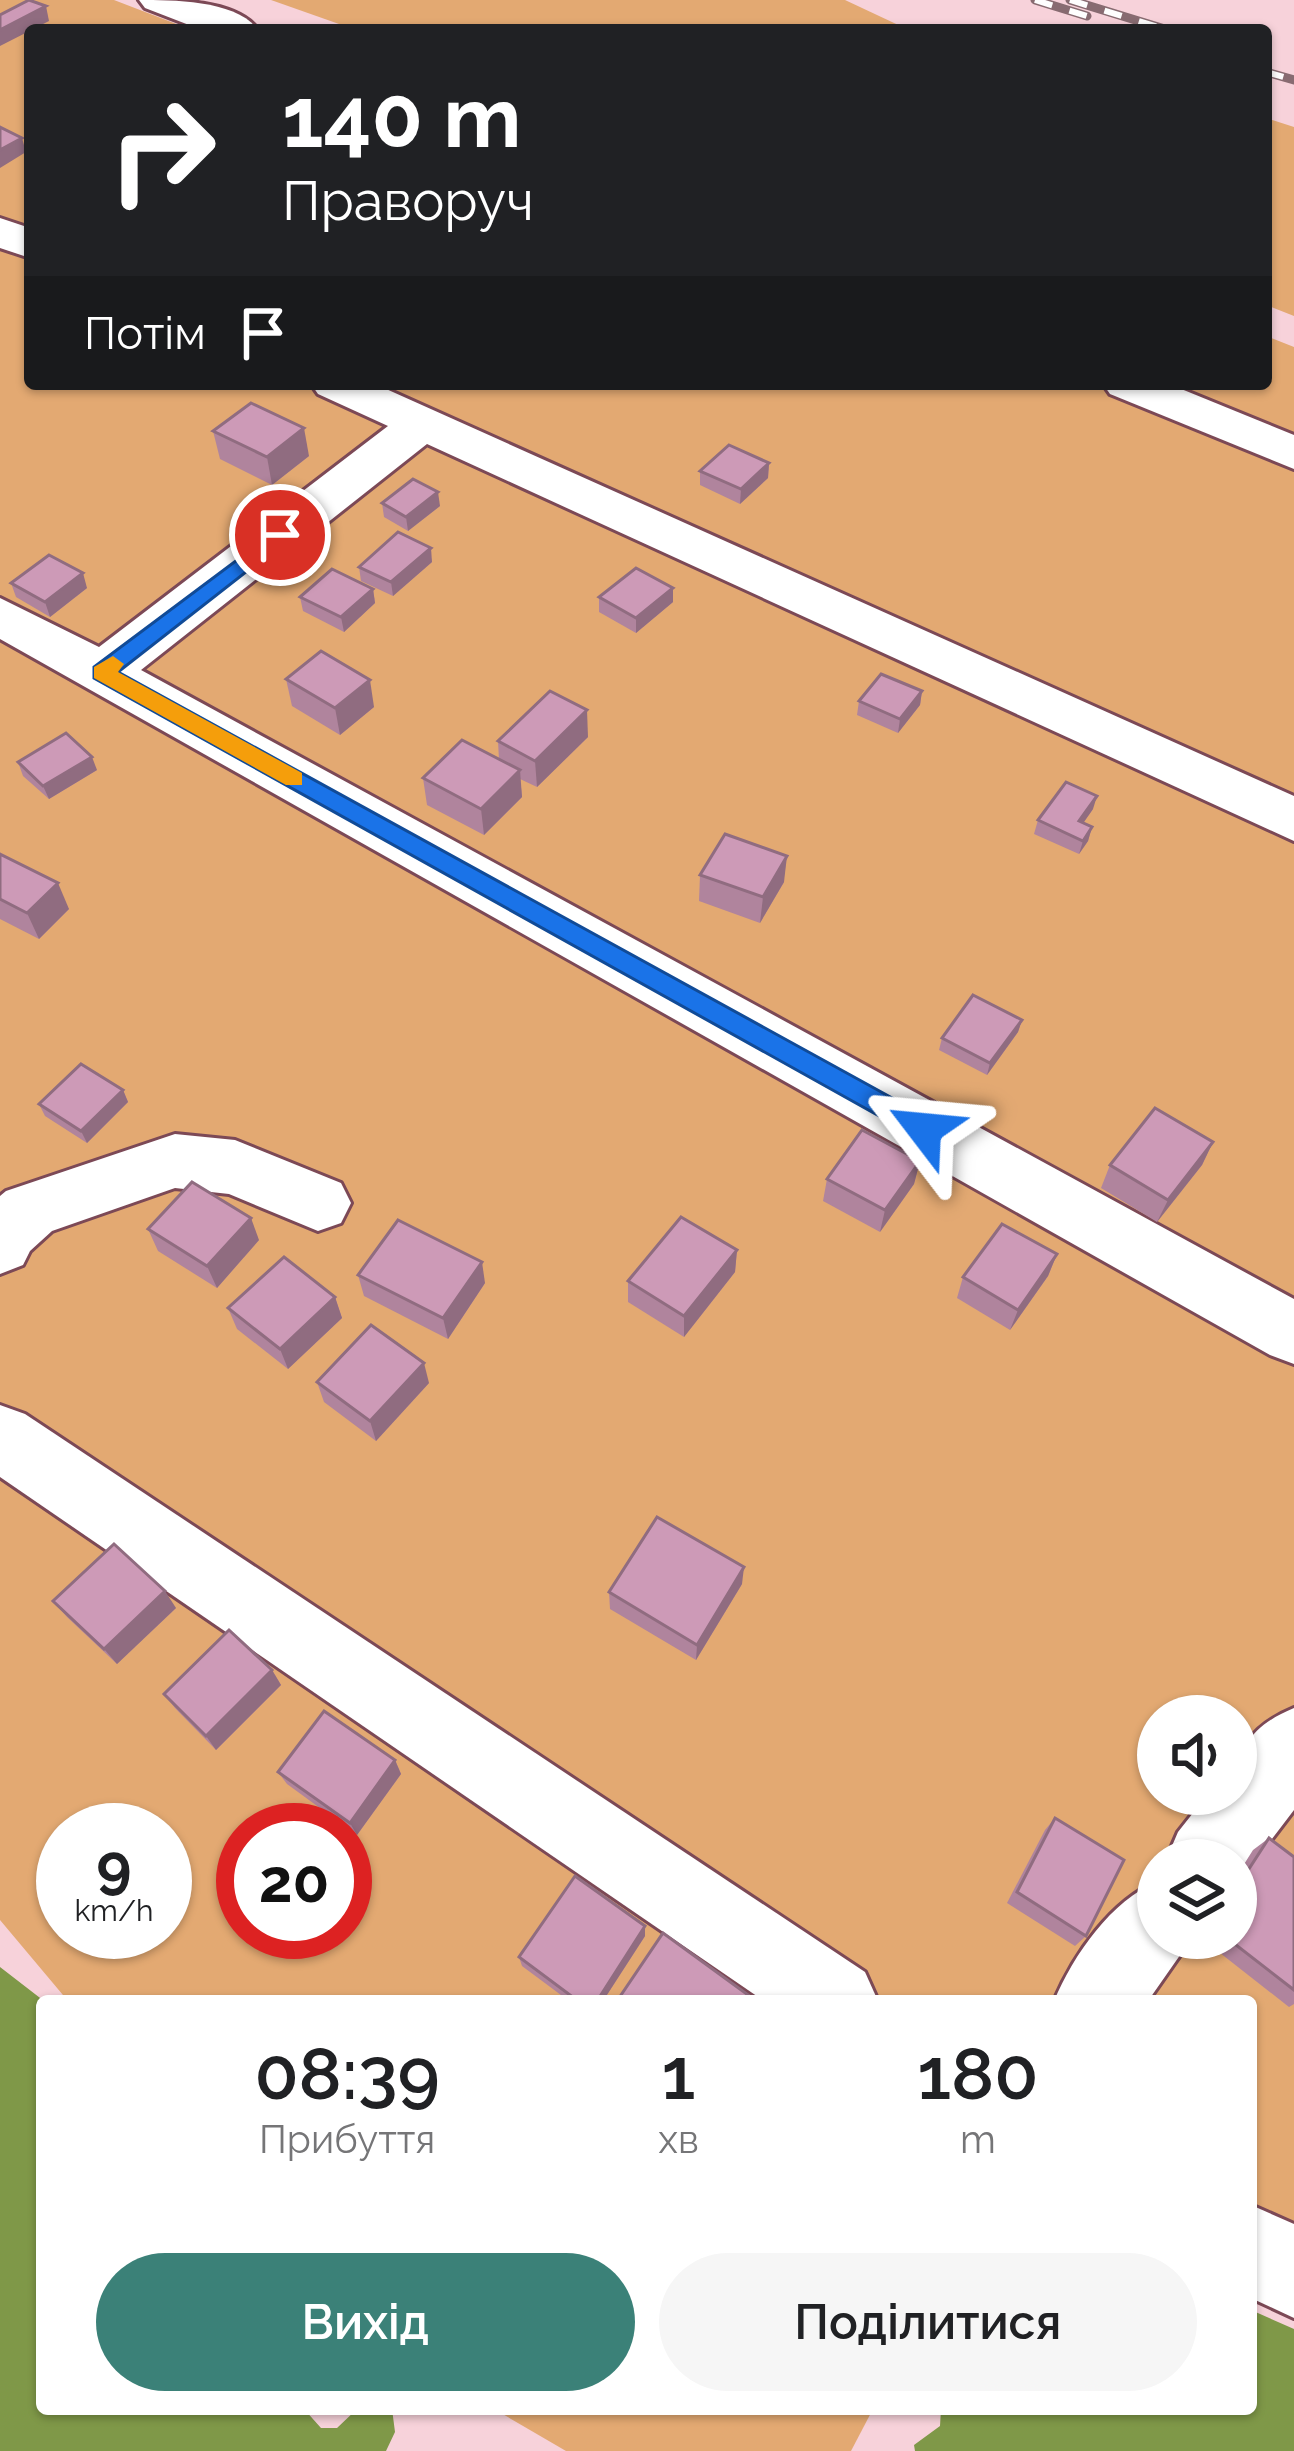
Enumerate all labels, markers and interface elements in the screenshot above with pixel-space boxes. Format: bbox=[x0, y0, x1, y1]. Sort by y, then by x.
text: 140 m bbox=[282, 68, 521, 167]
icon: right bbox=[84, 72, 240, 228]
text: Праворуч bbox=[282, 169, 534, 233]
icon: arrive bbox=[230, 300, 296, 366]
text: Потім bbox=[84, 307, 206, 360]
pin bbox=[229, 484, 331, 586]
icon: arrive bbox=[247, 502, 313, 568]
position arrow bbox=[861, 1066, 987, 1192]
map controls bbox=[1137, 1695, 1257, 1959]
button: sound bbox=[1137, 1695, 1257, 1815]
speed limit sign: 20 bbox=[216, 1803, 372, 1959]
text: 9 bbox=[96, 1831, 132, 1901]
button: layers bbox=[1137, 1839, 1257, 1959]
text: km/h bbox=[74, 1893, 154, 1928]
text: 08:39 bbox=[254, 2031, 440, 2116]
text: 1 bbox=[662, 2031, 695, 2116]
text: 180 bbox=[917, 2031, 1039, 2116]
text: Прибуття bbox=[259, 2116, 435, 2162]
text: хв bbox=[658, 2116, 699, 2162]
text: m bbox=[960, 2116, 996, 2162]
button: Вихід bbox=[96, 2253, 635, 2391]
button: Поділитися bbox=[659, 2253, 1197, 2391]

